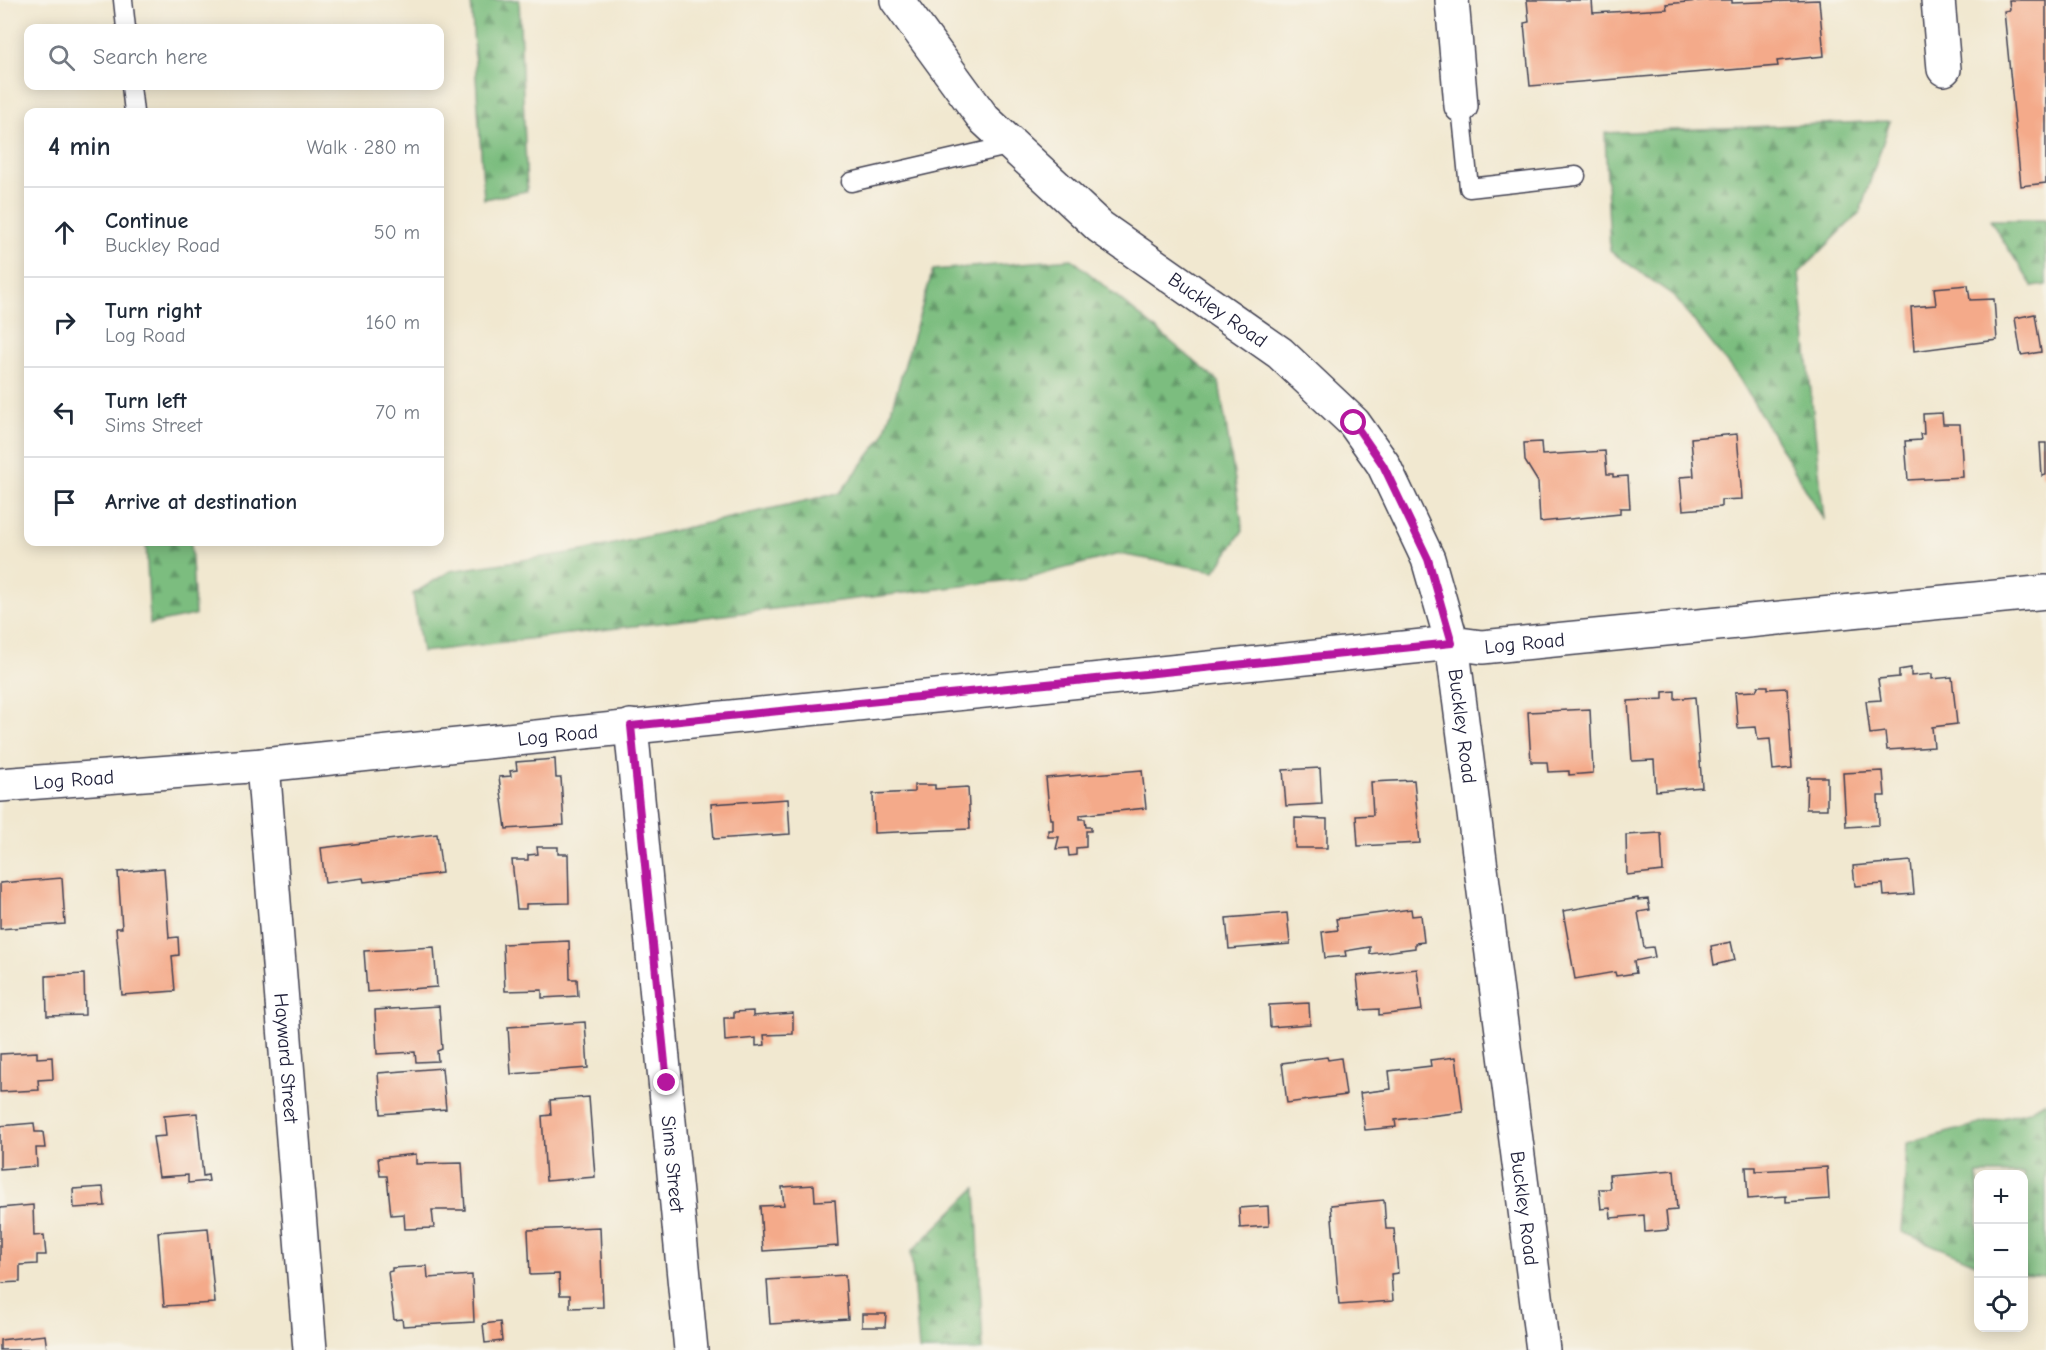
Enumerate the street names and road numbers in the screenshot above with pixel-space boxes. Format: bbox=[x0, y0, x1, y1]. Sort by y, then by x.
street label: Buckley Road bbox=[1164, 267, 1272, 352]
street label: Log Road bbox=[1483, 627, 1566, 658]
street label: Buckley Road bbox=[1444, 668, 1481, 785]
street label: Log Road bbox=[516, 719, 599, 750]
street label: Log Road bbox=[33, 765, 115, 794]
street label: Hayward Street bbox=[270, 992, 303, 1125]
street label: Sims Street bbox=[657, 1114, 689, 1215]
street label: Buckley Road bbox=[1506, 1150, 1544, 1267]

